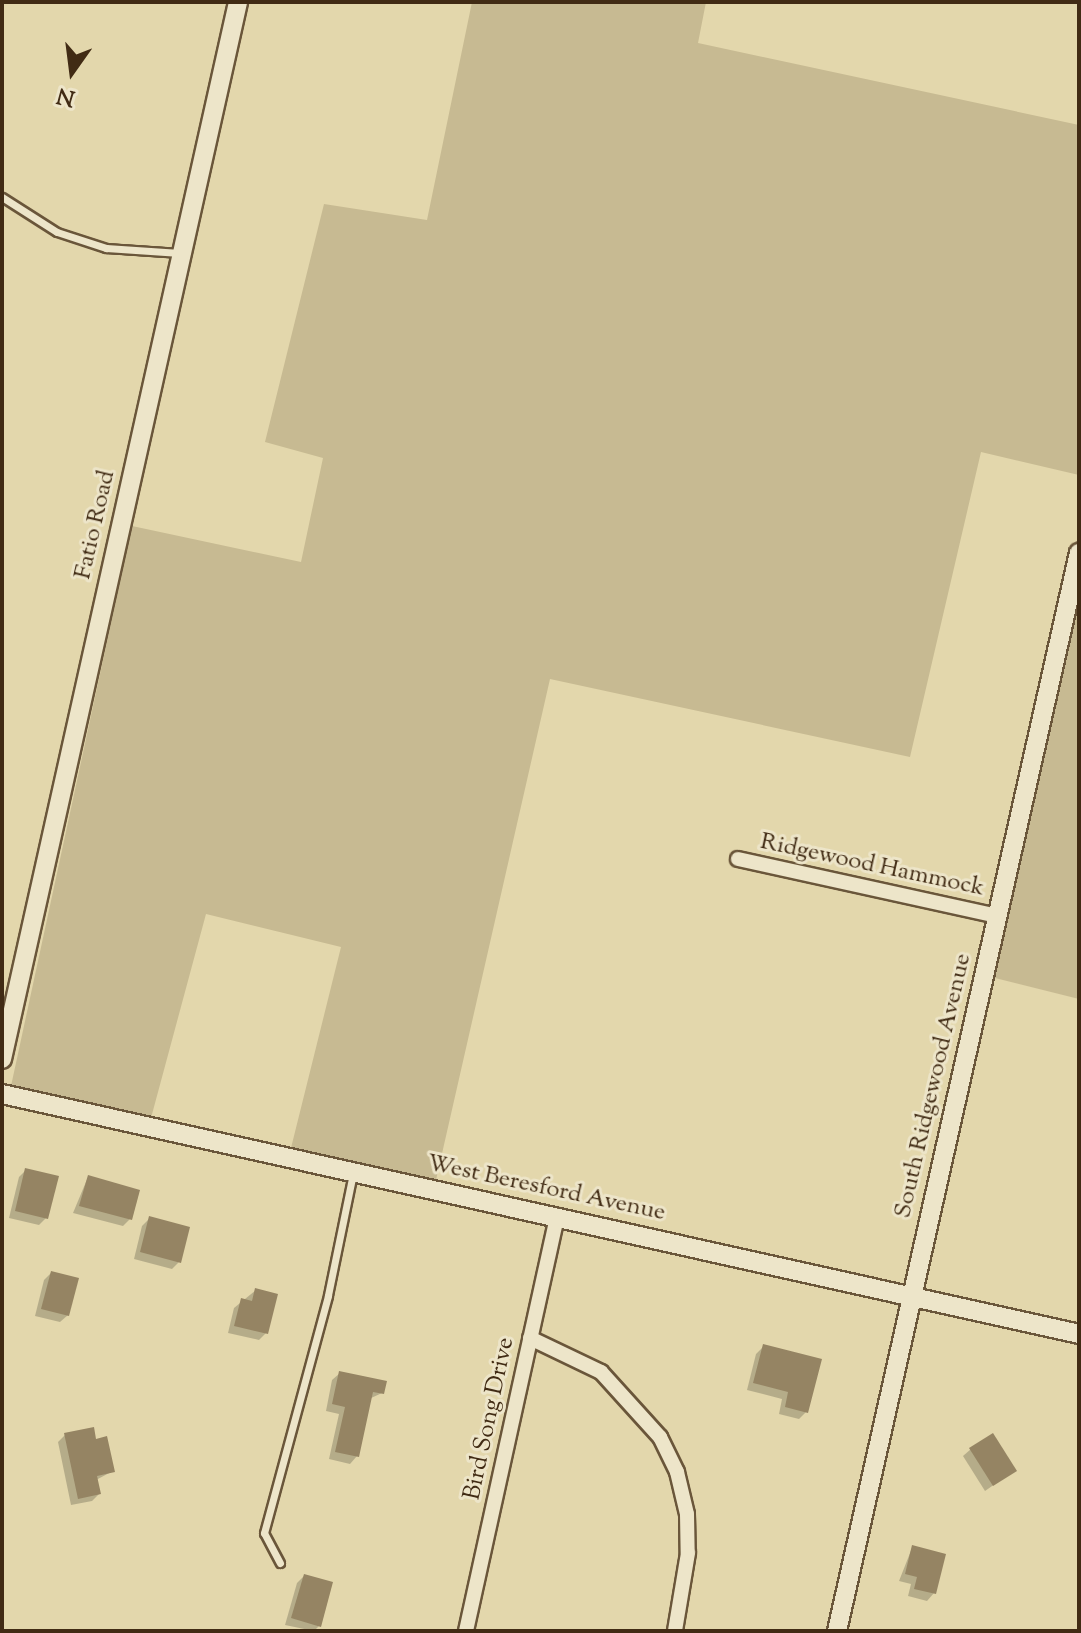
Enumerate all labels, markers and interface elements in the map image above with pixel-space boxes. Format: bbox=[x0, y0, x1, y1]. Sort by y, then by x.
north arrow bbox=[32, 32, 112, 112]
text: N bbox=[54, 78, 79, 113]
street label: Fatio Road bbox=[70, 468, 122, 582]
street label: Ridgewood Hammock bbox=[757, 828, 987, 904]
street label: South Ridgewood Avenue bbox=[890, 951, 978, 1221]
street label: West Beresford Avenue bbox=[424, 1150, 668, 1228]
street label: Bird Song Drive bbox=[459, 1335, 521, 1503]

